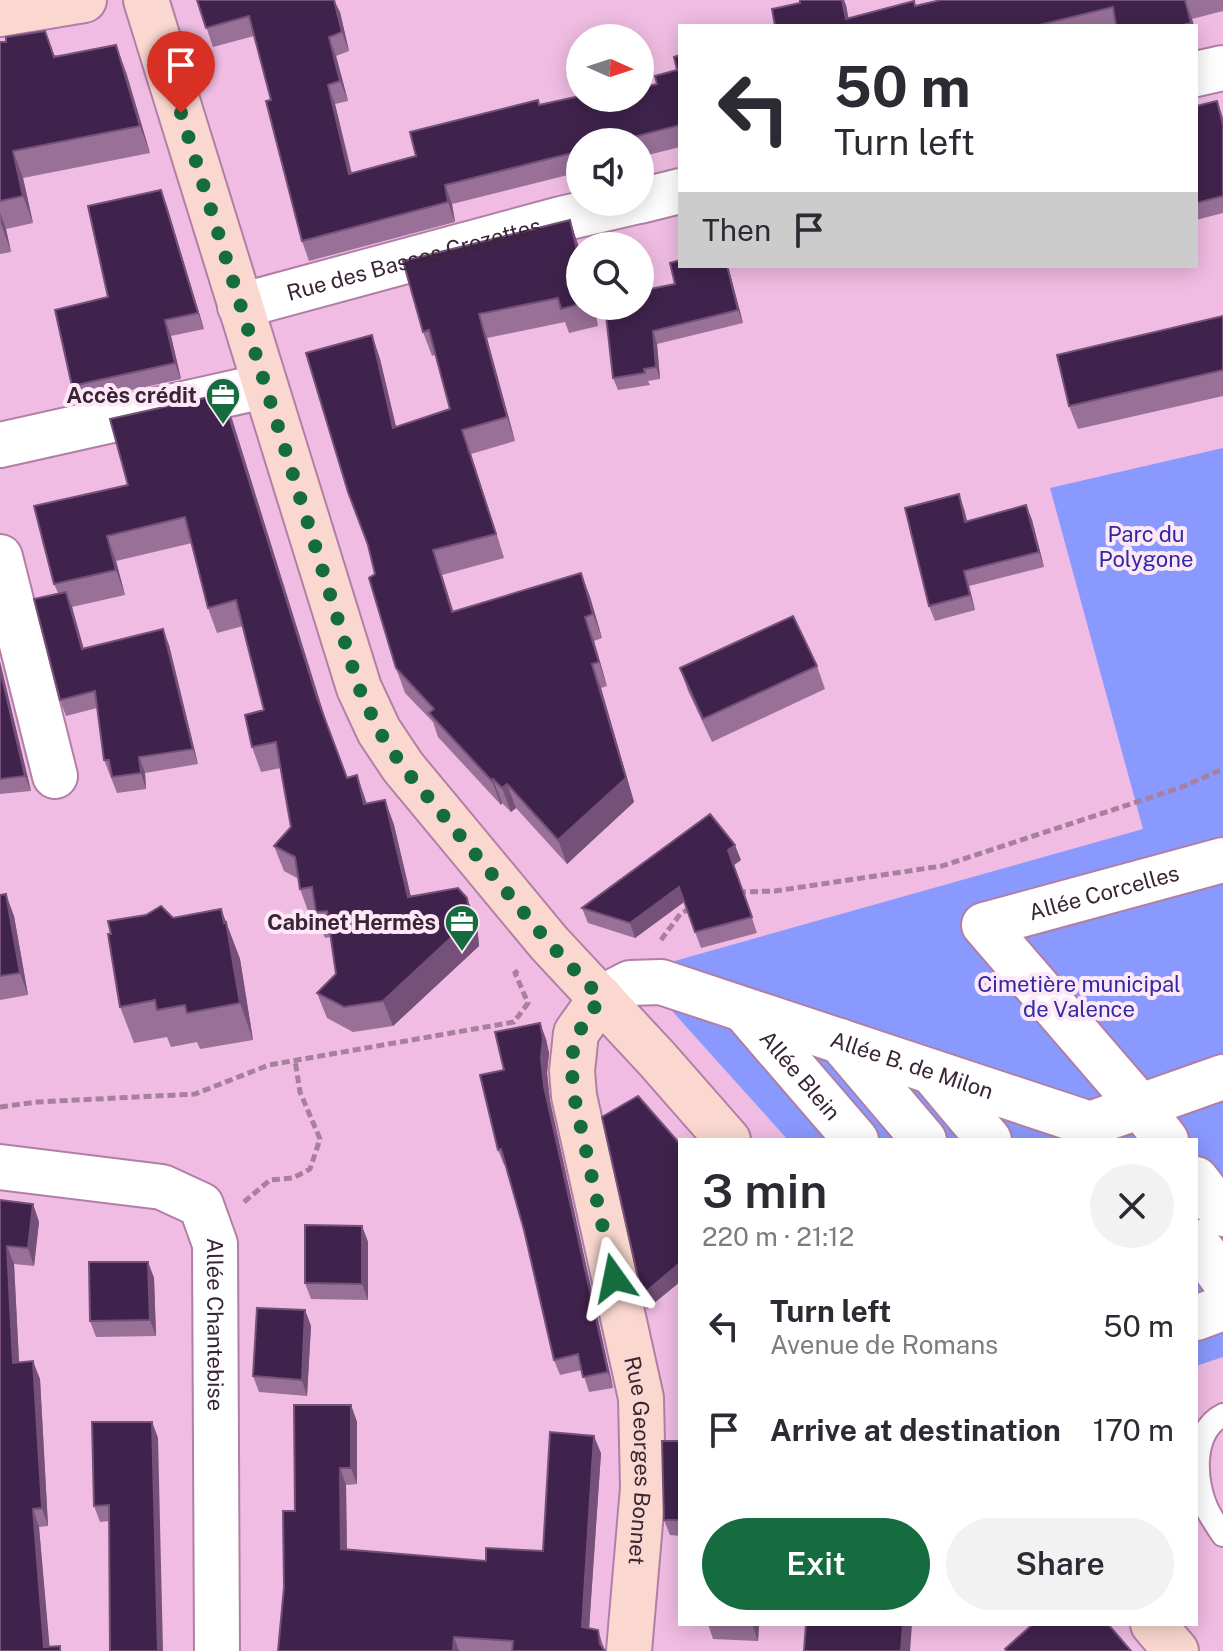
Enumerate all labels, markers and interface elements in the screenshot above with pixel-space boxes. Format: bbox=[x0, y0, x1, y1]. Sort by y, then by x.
north arrow bbox=[566, 24, 654, 112]
map controls bbox=[566, 24, 654, 320]
pin bbox=[147, 31, 215, 113]
icon: arrive bbox=[159, 43, 203, 87]
text: 50 m bbox=[834, 54, 971, 120]
icon: left bbox=[702, 56, 806, 160]
text: Turn left bbox=[834, 121, 975, 163]
button: sound bbox=[566, 128, 654, 216]
icon: arrive bbox=[787, 208, 831, 252]
street label: Rue des Basses Crozettes bbox=[284, 212, 544, 306]
text: Then bbox=[702, 212, 771, 248]
button: search bbox=[566, 232, 654, 320]
office icon: Accès crédit bbox=[204, 376, 242, 426]
place label: Accès crédit bbox=[66, 382, 197, 408]
park label: Parc du Polygone bbox=[1099, 521, 1193, 572]
street label: Allée Corcelles bbox=[1026, 860, 1182, 925]
office icon: Cabinet Hermès bbox=[443, 903, 481, 953]
place label: Cabinet Hermès bbox=[267, 909, 436, 935]
park label: Cimetière municipal de Valence bbox=[977, 971, 1181, 1022]
street label: Allée Blein bbox=[754, 1025, 846, 1125]
street label: Allée B. de Milon bbox=[827, 1026, 997, 1104]
text: 3 min bbox=[702, 1162, 827, 1219]
button: close bbox=[1090, 1164, 1174, 1248]
text: 220 m · 21:12 bbox=[702, 1221, 854, 1252]
position arrow bbox=[572, 1236, 656, 1320]
street label: Allée Chantebise bbox=[202, 1238, 229, 1411]
text: Turn left bbox=[770, 1293, 891, 1329]
icon: left bbox=[702, 1304, 746, 1348]
text: 50 m bbox=[1103, 1308, 1174, 1344]
text: Avenue de Romans bbox=[770, 1329, 998, 1360]
street label: Rue Georges Bonnet bbox=[619, 1354, 656, 1566]
icon: arrive bbox=[702, 1408, 746, 1452]
text: Arrive at destination bbox=[770, 1412, 1061, 1448]
text: 170 m bbox=[1093, 1412, 1174, 1448]
button: Exit bbox=[702, 1518, 930, 1610]
button: Share bbox=[946, 1518, 1174, 1610]

